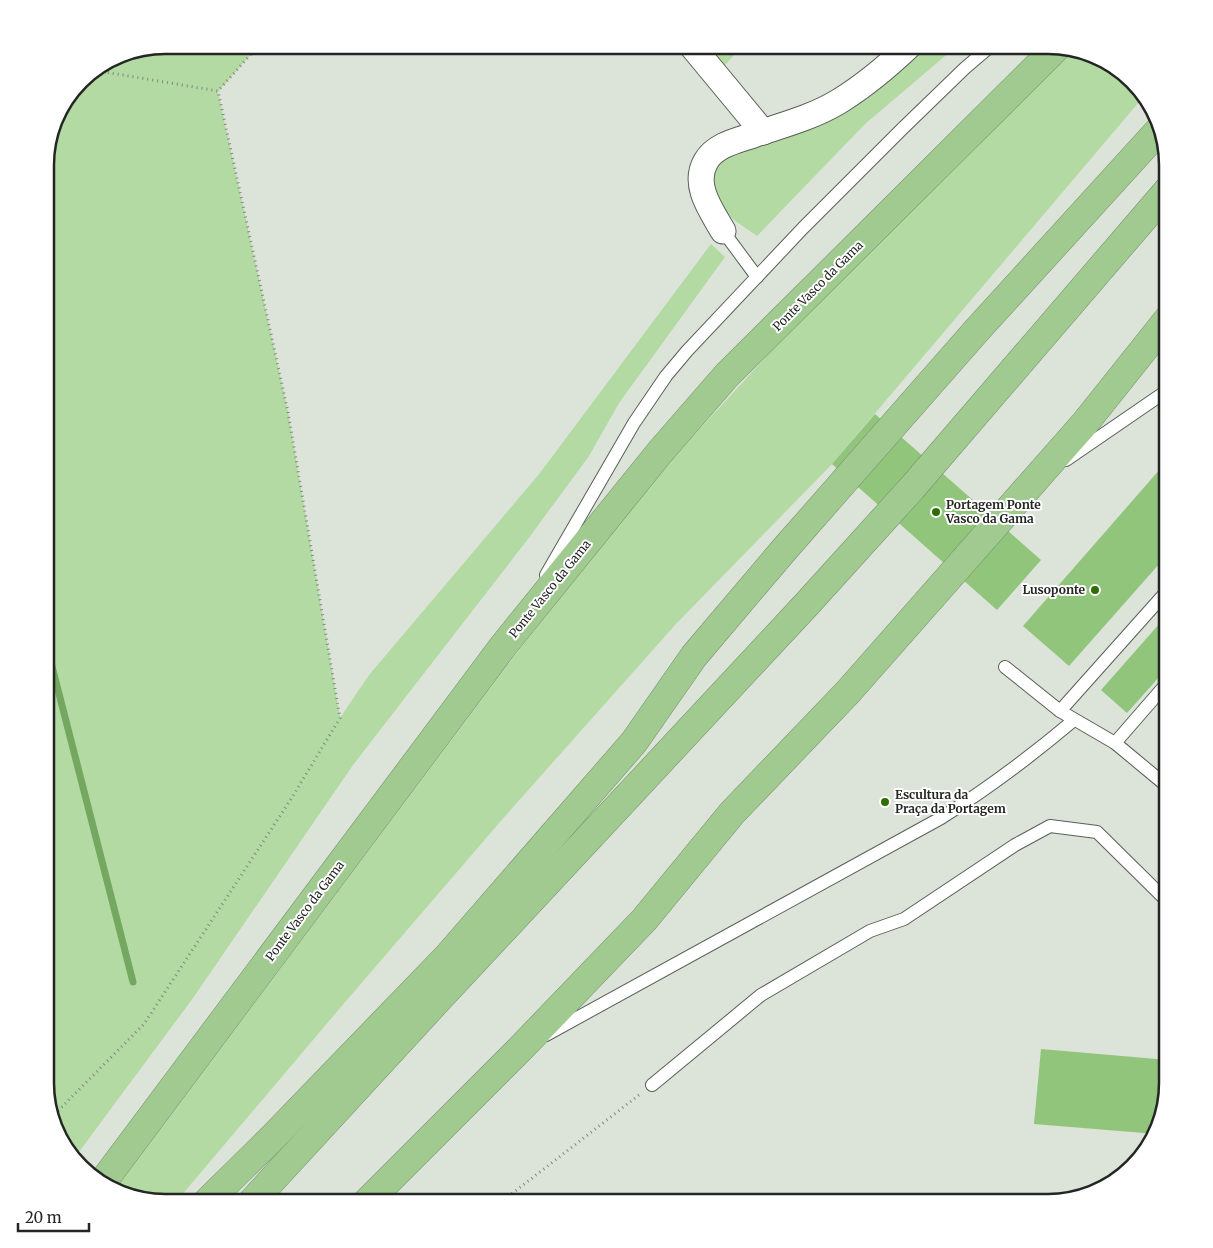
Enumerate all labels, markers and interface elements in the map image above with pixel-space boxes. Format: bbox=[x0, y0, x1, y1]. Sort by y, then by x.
street label: Ponte Vasco da Gama bbox=[769, 237, 866, 334]
place label: Portagem Ponte Vasco da Gama bbox=[945, 497, 1041, 526]
marker: Portagem Ponte Vasco da Gama bbox=[930, 506, 942, 518]
street label: Ponte Vasco da Gama bbox=[506, 536, 594, 641]
place label: Lusoponte bbox=[1022, 582, 1086, 597]
marker: Lusoponte bbox=[1089, 584, 1101, 596]
place label: Escultura da Praça da Portagem bbox=[895, 787, 1006, 816]
marker: Escultura da Praça da Portagem bbox=[879, 796, 891, 808]
street label: Ponte Vasco da Gama bbox=[262, 857, 347, 964]
scale bar bbox=[18, 1200, 89, 1232]
text: 20 m bbox=[25, 1208, 62, 1227]

